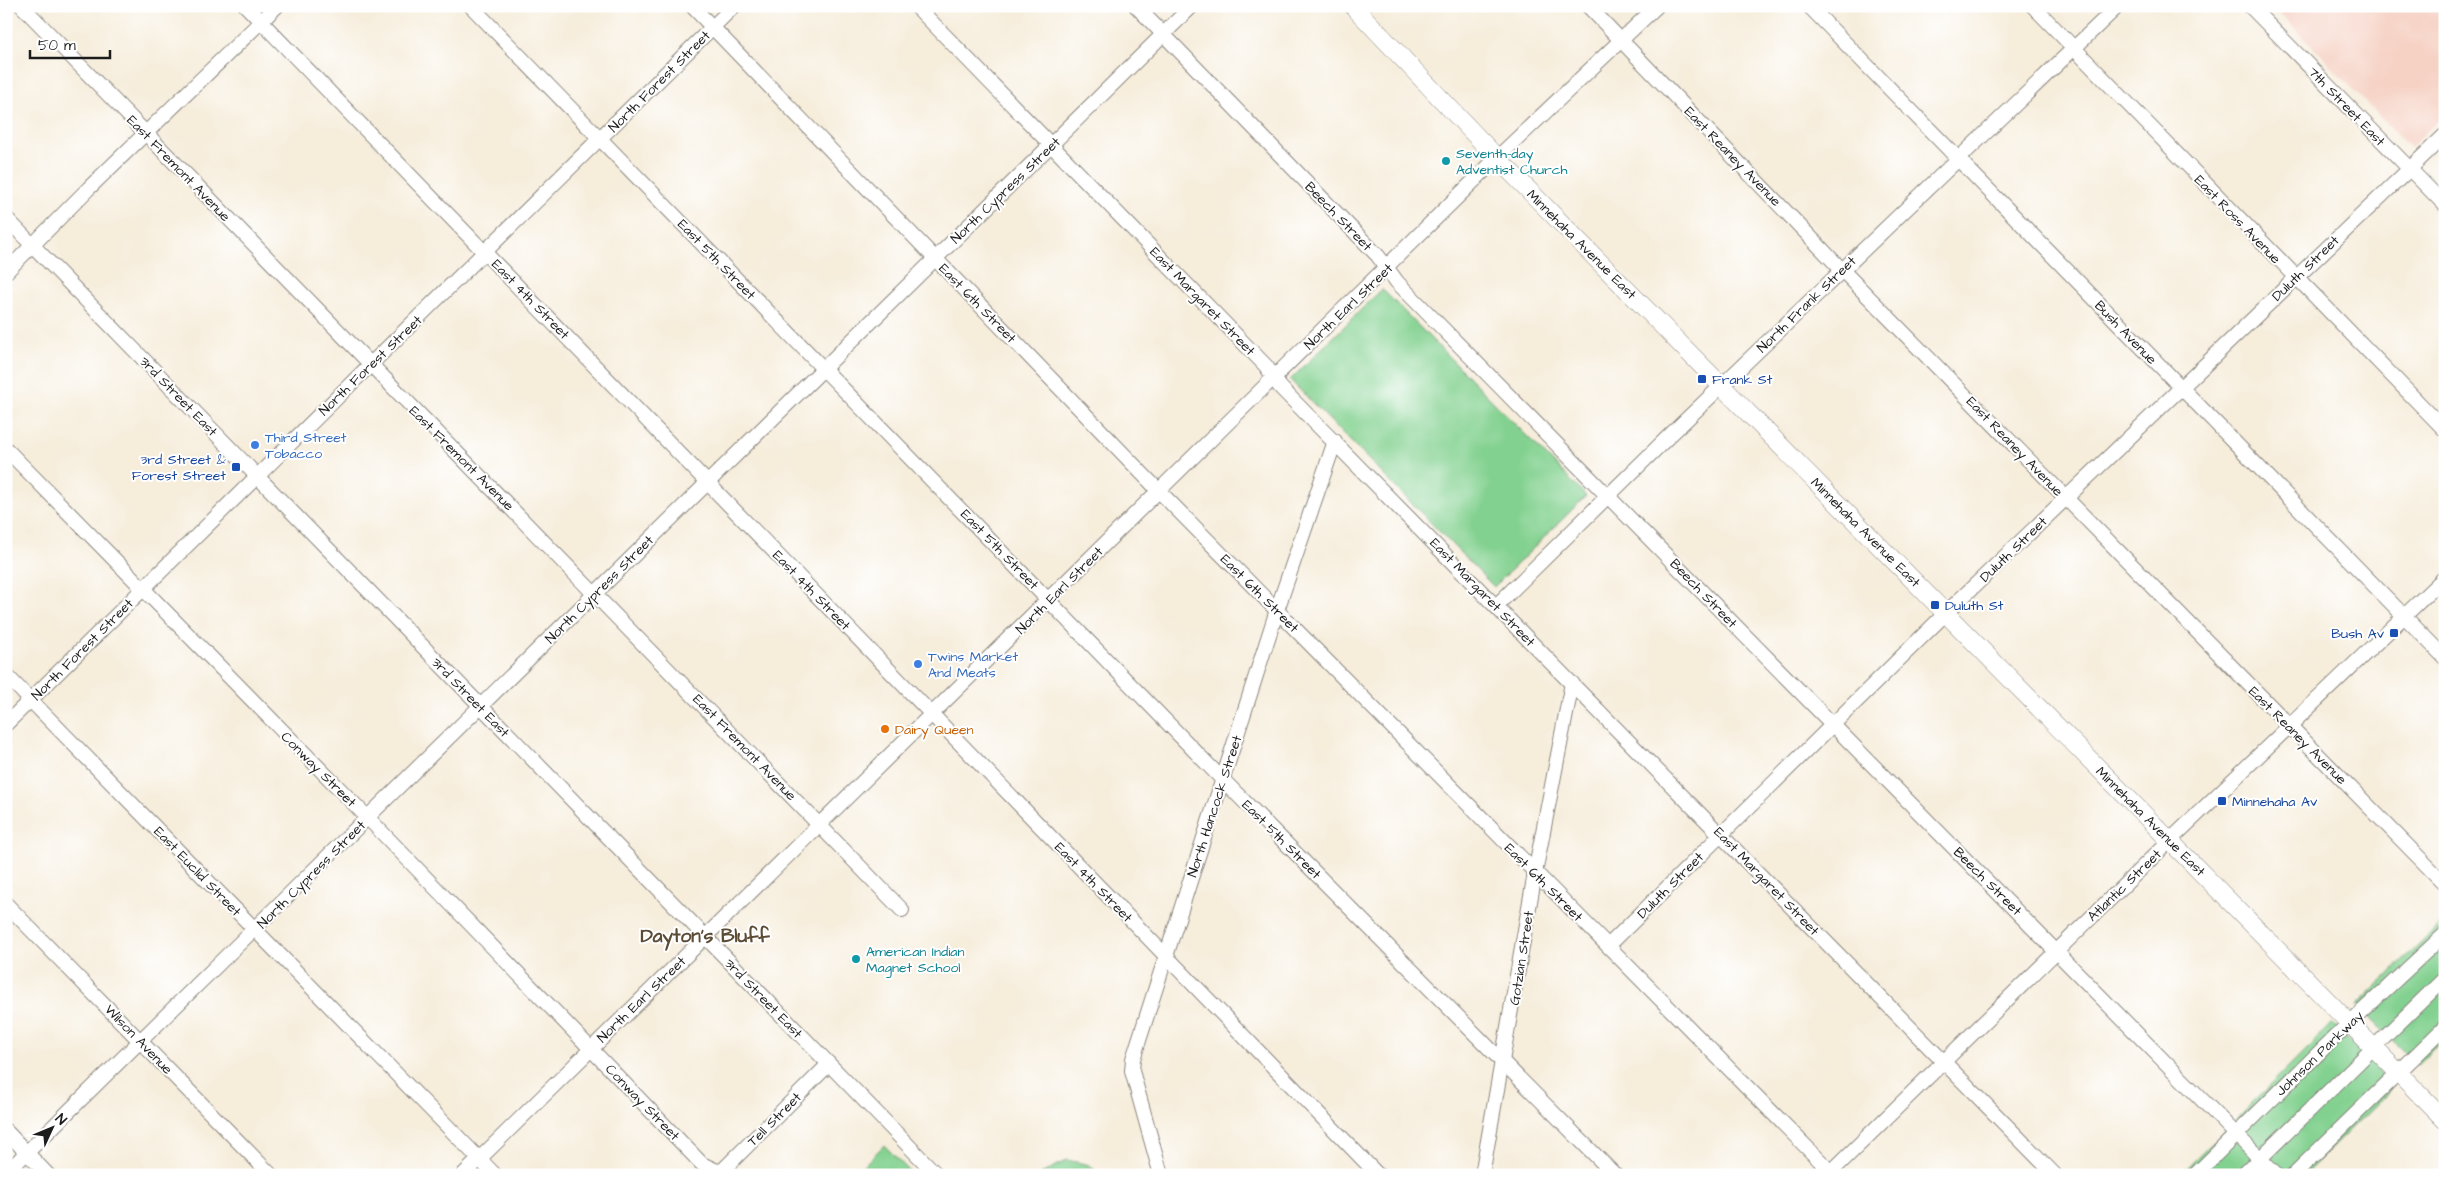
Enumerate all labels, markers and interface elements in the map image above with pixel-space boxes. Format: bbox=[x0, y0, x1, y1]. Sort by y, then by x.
street label: North Forest Street bbox=[604, 26, 715, 137]
scale bar bbox=[30, 28, 110, 60]
text: 50 m bbox=[38, 35, 76, 56]
street label: 7th Street East bbox=[2303, 62, 2390, 151]
street label: East Reaney Avenue bbox=[1679, 102, 1786, 211]
street label: East Fremont Avenue bbox=[122, 111, 235, 227]
street label: North Cypress Street bbox=[946, 133, 1065, 249]
place label: Seventh-day Adventist Church bbox=[1456, 144, 1568, 180]
marker: Seventh-day Adventist Church bbox=[1440, 155, 1452, 167]
street label: East Ross Avenue bbox=[2190, 171, 2285, 269]
street label: Beech Street bbox=[1300, 177, 1377, 256]
street label: Minnehaha Avenue East bbox=[1522, 185, 1641, 304]
street label: East 5th Street bbox=[673, 215, 760, 305]
street label: Duluth Street bbox=[2267, 231, 2344, 306]
street label: East Margaret Street bbox=[1145, 243, 1260, 361]
street label: North Frank Street bbox=[1752, 252, 1861, 358]
street label: East 4th Street bbox=[487, 255, 574, 345]
street label: East 6th Street bbox=[934, 259, 1021, 348]
street label: North Earl Street bbox=[1300, 259, 1398, 354]
street label: Bush Avenue bbox=[2090, 296, 2161, 369]
street label: North Forest Street bbox=[314, 311, 427, 420]
street label: 3rd Street East bbox=[135, 352, 222, 441]
place label: Frank St bbox=[1712, 370, 1773, 390]
marker: Frank St bbox=[1696, 373, 1708, 385]
street label: East Reaney Avenue bbox=[1961, 392, 2068, 501]
street label: East Fremont Avenue bbox=[404, 402, 519, 516]
place label: Third Street Tobacco bbox=[265, 428, 347, 464]
marker: Third Street Tobacco bbox=[249, 439, 261, 451]
place label: 3rd Street & Forest Street bbox=[132, 450, 227, 486]
marker: 3rd Street & Forest Street bbox=[230, 461, 242, 473]
street label: Minnehaha Avenue East bbox=[1806, 473, 1925, 592]
street label: East 5th Street bbox=[956, 505, 1043, 595]
street label: Duluth Street bbox=[1975, 512, 2052, 587]
street label: North Cypress Street bbox=[541, 531, 659, 648]
street label: East Margaret Street bbox=[1425, 534, 1540, 652]
street label: North Earl Street bbox=[1011, 542, 1108, 639]
street label: East 4th Street bbox=[768, 546, 855, 636]
street label: East 6th Street bbox=[1215, 550, 1303, 638]
street label: Beech Street bbox=[1665, 554, 1742, 633]
street label: North Forest Street bbox=[27, 594, 138, 705]
place label: Duluth St bbox=[1945, 596, 2004, 616]
marker: Duluth St bbox=[1929, 599, 1941, 611]
place label: Bush Av bbox=[2331, 624, 2385, 644]
marker: Bush Av bbox=[2388, 627, 2400, 639]
place label: Twins Market And Meats bbox=[928, 647, 1018, 683]
street label: 3rd Street East bbox=[427, 653, 514, 742]
marker: Twins Market And Meats bbox=[912, 658, 924, 670]
street label: East Reaney Avenue bbox=[2244, 682, 2351, 790]
street label: East Fremont Avenue bbox=[688, 690, 801, 806]
place label: Dairy Queen bbox=[895, 720, 974, 740]
marker: Dairy Queen bbox=[879, 723, 891, 735]
street label: Conway Street bbox=[276, 727, 361, 812]
street label: North Hancock Street bbox=[1183, 732, 1247, 880]
street label: Minnehaha Avenue East bbox=[2091, 762, 2210, 881]
place label: Minnehaha Av bbox=[2232, 792, 2318, 812]
marker: Minnehaha Av bbox=[2216, 795, 2228, 807]
street label: East 5th Street bbox=[1237, 796, 1326, 884]
street label: North Cypress Street bbox=[253, 816, 371, 933]
street label: East Euclid Street bbox=[149, 822, 246, 921]
street label: East Margaret Street bbox=[1709, 823, 1824, 941]
street label: East 4th Street bbox=[1050, 838, 1137, 928]
street label: East 6th Street bbox=[1499, 839, 1587, 927]
street label: Beech Street bbox=[1949, 843, 2026, 921]
street label: Atlantic Street bbox=[2083, 845, 2167, 926]
street label: Duluth Street bbox=[1633, 848, 1709, 923]
street label: Gotzian Street bbox=[1505, 909, 1539, 1007]
district label: Dayton's Bluff bbox=[640, 923, 770, 951]
place label: American Indian Magnet School bbox=[866, 942, 964, 978]
street label: North Earl Street bbox=[593, 952, 691, 1047]
marker: American Indian Magnet School bbox=[850, 953, 862, 965]
street label: 3rd Street East bbox=[720, 954, 807, 1043]
street label: Wilson Avenue bbox=[100, 1000, 177, 1079]
street label: Johnson Parkway bbox=[2271, 1006, 2368, 1101]
street label: Conway Street bbox=[600, 1060, 684, 1146]
street label: Tell Street bbox=[743, 1088, 807, 1151]
north arrow bbox=[28, 1104, 78, 1154]
text: N bbox=[50, 1110, 71, 1130]

